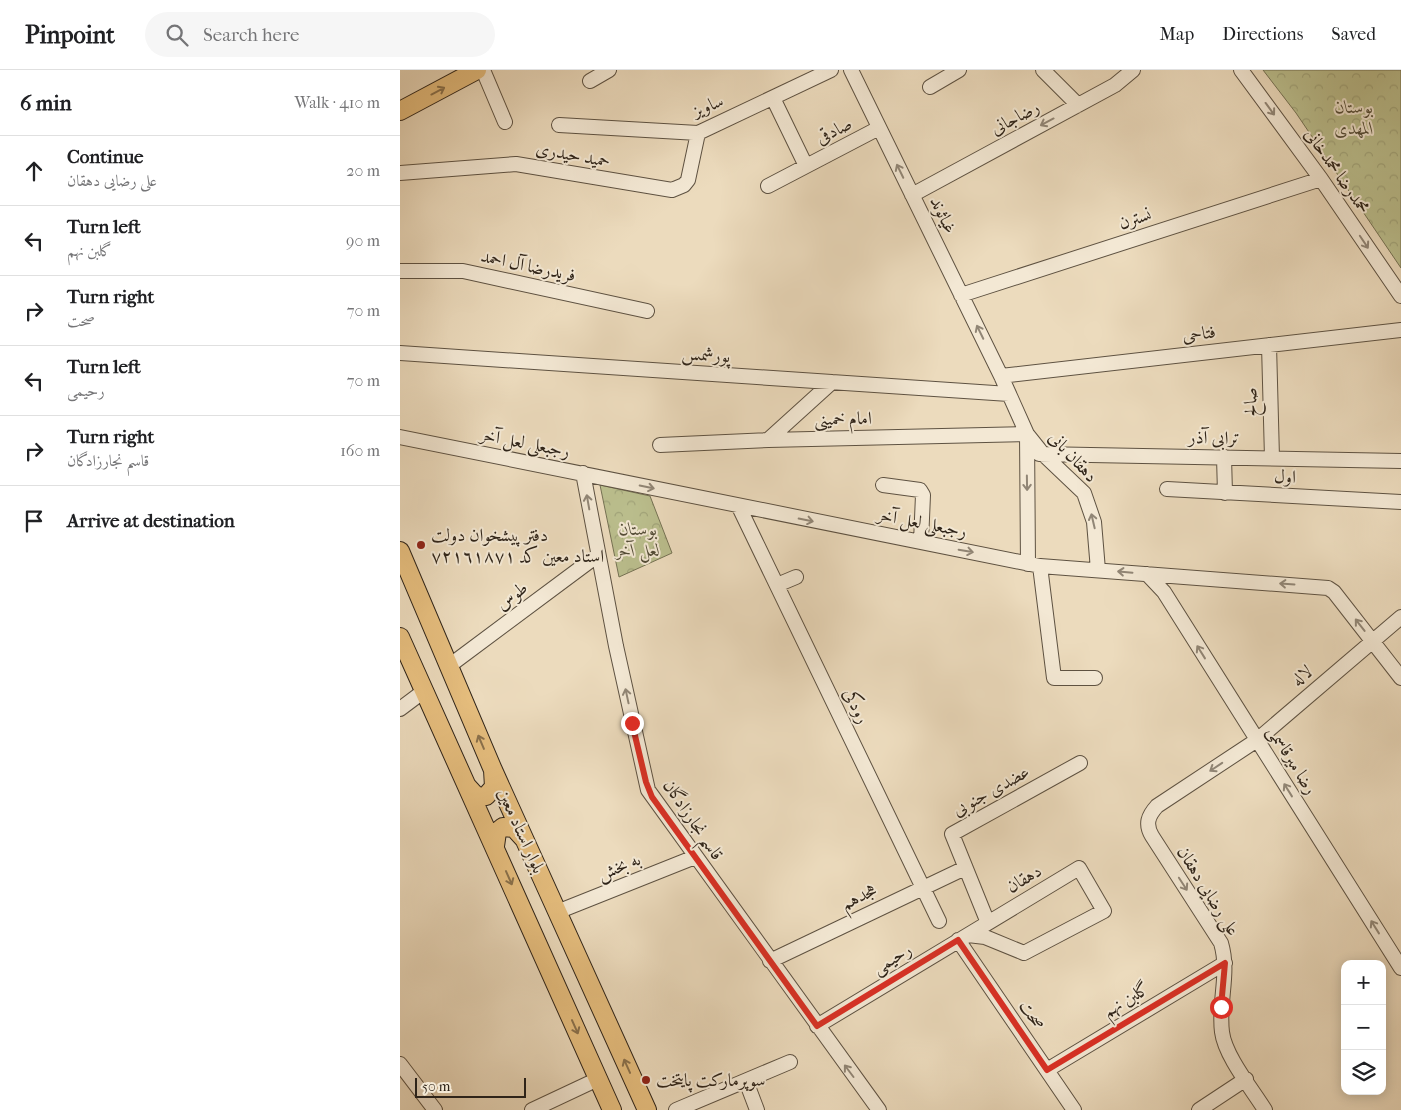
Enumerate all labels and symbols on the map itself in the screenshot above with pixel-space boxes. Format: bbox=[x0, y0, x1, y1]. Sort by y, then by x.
one-way arrow bbox=[431, 86, 446, 96]
street label: ساویز bbox=[688, 90, 727, 122]
street label: رضاجانی bbox=[987, 96, 1043, 140]
park label: بوستان المهدی bbox=[1334, 97, 1374, 139]
one-way arrow bbox=[1264, 102, 1275, 115]
street label: صادقی bbox=[812, 113, 856, 149]
one-way arrow bbox=[1040, 118, 1055, 127]
street label: محمدرضا محمدخانی bbox=[1300, 124, 1374, 218]
street label: حمید حیدری bbox=[534, 138, 612, 172]
one-way arrow bbox=[895, 164, 904, 179]
street label: غیاثوند bbox=[925, 193, 961, 237]
street label: نسترن bbox=[1116, 204, 1154, 234]
one-way arrow bbox=[1359, 234, 1369, 248]
street label: فریدرضا آل احمد bbox=[478, 246, 577, 287]
street label: فتاحی bbox=[1181, 322, 1217, 346]
one-way arrow bbox=[975, 325, 984, 340]
street label: پورشمس bbox=[681, 343, 733, 369]
street label: صالح bbox=[1240, 387, 1267, 417]
street label: امام خمینی bbox=[814, 408, 872, 435]
street label: رجبعلی لعل آخر bbox=[476, 424, 572, 464]
street label: دهقان بانی bbox=[1044, 427, 1102, 487]
street label: ترابی آذر bbox=[1186, 427, 1240, 451]
street label: اول bbox=[1273, 466, 1297, 488]
one-way arrow bbox=[1022, 474, 1032, 491]
one-way arrow bbox=[639, 483, 655, 492]
one-way arrow bbox=[583, 494, 592, 510]
street label: رجبعلی لعل آخر bbox=[873, 504, 969, 544]
one-way arrow bbox=[1088, 514, 1097, 530]
one-way arrow bbox=[798, 516, 814, 525]
park label: بوستان لعل آخر bbox=[614, 519, 660, 563]
place label: دفتر پيشخوان دولت استاد معين كد ٧٢١٦١٨٧١ bbox=[431, 525, 604, 567]
marker: دفتر پيشخوان دولت استاد معين كد ٧٢١٦١٨٧١ bbox=[415, 539, 427, 551]
one-way arrow bbox=[957, 547, 973, 557]
one-way arrow bbox=[1118, 568, 1134, 577]
street label: طوس bbox=[492, 577, 532, 615]
one-way arrow bbox=[1280, 580, 1296, 589]
one-way arrow bbox=[1355, 619, 1366, 632]
one-way arrow bbox=[1196, 645, 1207, 659]
street label: لاله bbox=[1287, 661, 1317, 691]
street label: رودکی bbox=[839, 684, 875, 727]
one-way arrow bbox=[621, 688, 631, 704]
route end bbox=[621, 712, 644, 735]
street label: رضا میرقاسمی bbox=[1262, 722, 1321, 799]
one-way arrow bbox=[476, 735, 486, 750]
street label: عضدی جنوبی bbox=[949, 761, 1034, 822]
one-way arrow bbox=[1209, 762, 1223, 772]
street label: قاسم نجارزادگان bbox=[653, 775, 728, 868]
one-way arrow bbox=[1283, 783, 1293, 797]
street label: بلوار استاد معین bbox=[493, 785, 549, 877]
street label: علی رضایی دهقان bbox=[1171, 843, 1244, 941]
street label: به بخش bbox=[594, 849, 644, 886]
street label: دهقان bbox=[1003, 860, 1045, 898]
one-way arrow bbox=[505, 870, 515, 885]
one-way arrow bbox=[1178, 877, 1188, 891]
street label: هجدهم bbox=[837, 879, 883, 920]
one-way arrow bbox=[1370, 920, 1380, 934]
street label: رحیمی bbox=[868, 939, 916, 980]
street label: گلبن نهم bbox=[1098, 977, 1156, 1027]
street label: صحت bbox=[1015, 996, 1049, 1034]
route start bbox=[1210, 996, 1233, 1019]
one-way arrow bbox=[571, 1019, 581, 1034]
one-way arrow bbox=[621, 1059, 631, 1074]
one-way arrow bbox=[844, 1065, 855, 1078]
place label: سوپرمارکت پایتخت bbox=[656, 1070, 765, 1093]
marker: سوپرمارکت پایتخت bbox=[640, 1074, 652, 1086]
scale bar bbox=[415, 1075, 526, 1098]

